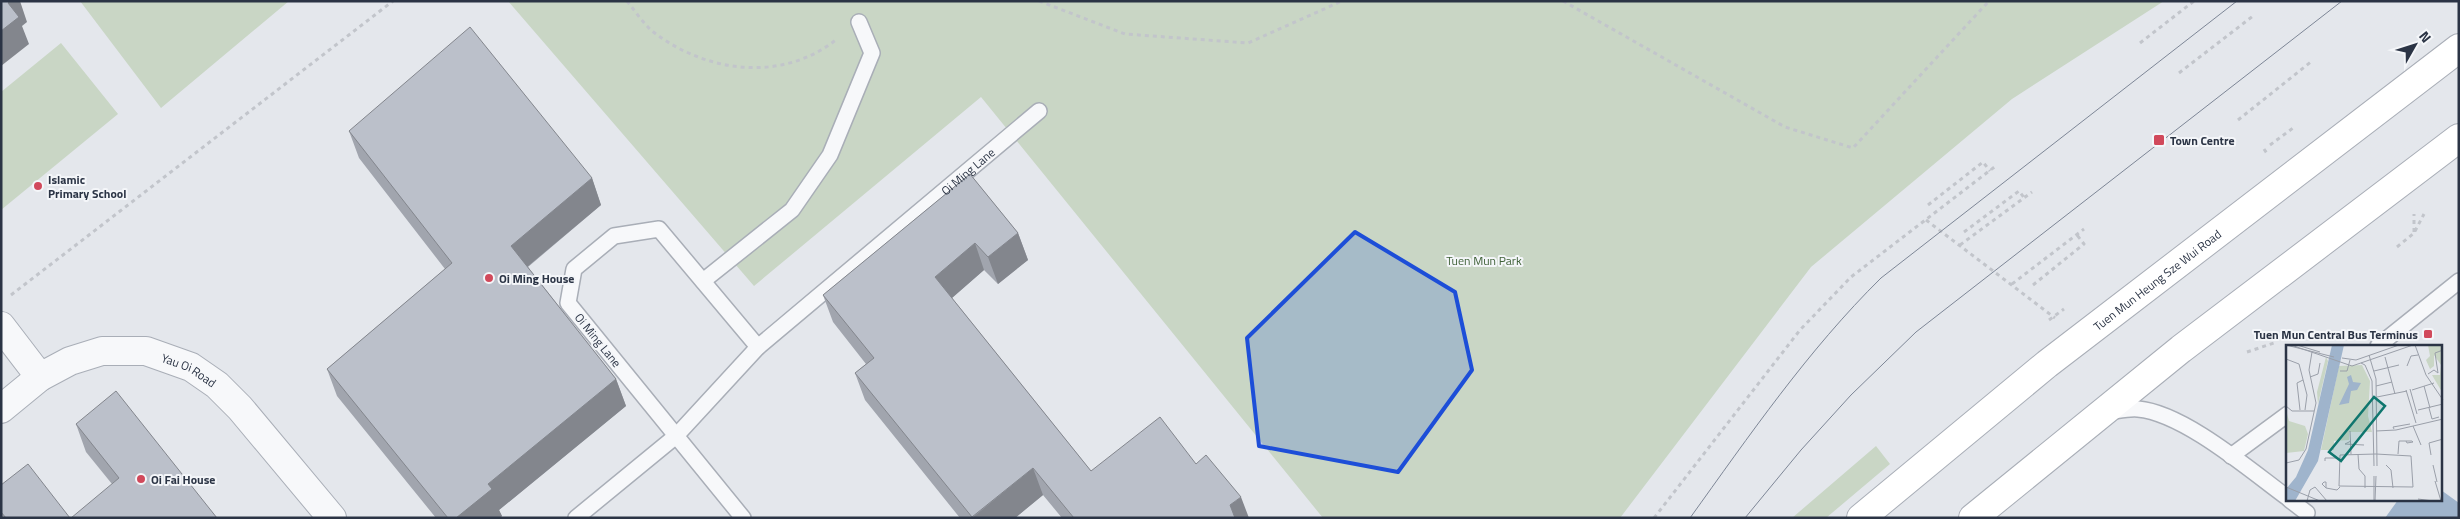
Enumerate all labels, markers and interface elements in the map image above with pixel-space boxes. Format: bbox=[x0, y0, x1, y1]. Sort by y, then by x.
north arrow bbox=[2390, 20, 2440, 70]
text: N bbox=[2414, 26, 2437, 47]
place label: Town Centre bbox=[2170, 131, 2235, 150]
marker: Town Centre bbox=[2152, 133, 2166, 147]
street label: Oi Ming Lane bbox=[936, 143, 999, 199]
place label: Islamic Primary School bbox=[48, 170, 126, 203]
marker: Islamic Primary School bbox=[32, 180, 44, 192]
street label: Tuen Mun Heung Sze Wui Road bbox=[2089, 224, 2225, 335]
park label: Tuen Mun Park bbox=[1446, 251, 1522, 270]
place label: Oi Ming House bbox=[499, 269, 575, 288]
marker: Oi Ming House bbox=[483, 272, 495, 284]
street label: Oi Ming Lane bbox=[570, 309, 626, 371]
place label: Tuen Mun Central Bus Terminus bbox=[2254, 325, 2418, 344]
marker: Tuen Mun Central Bus Terminus bbox=[2422, 328, 2434, 340]
inset map bbox=[2286, 345, 2442, 502]
street label: Yau Oi Road bbox=[159, 348, 220, 391]
place label: Oi Fai House bbox=[151, 470, 215, 489]
marker: Oi Fai House bbox=[135, 473, 147, 485]

